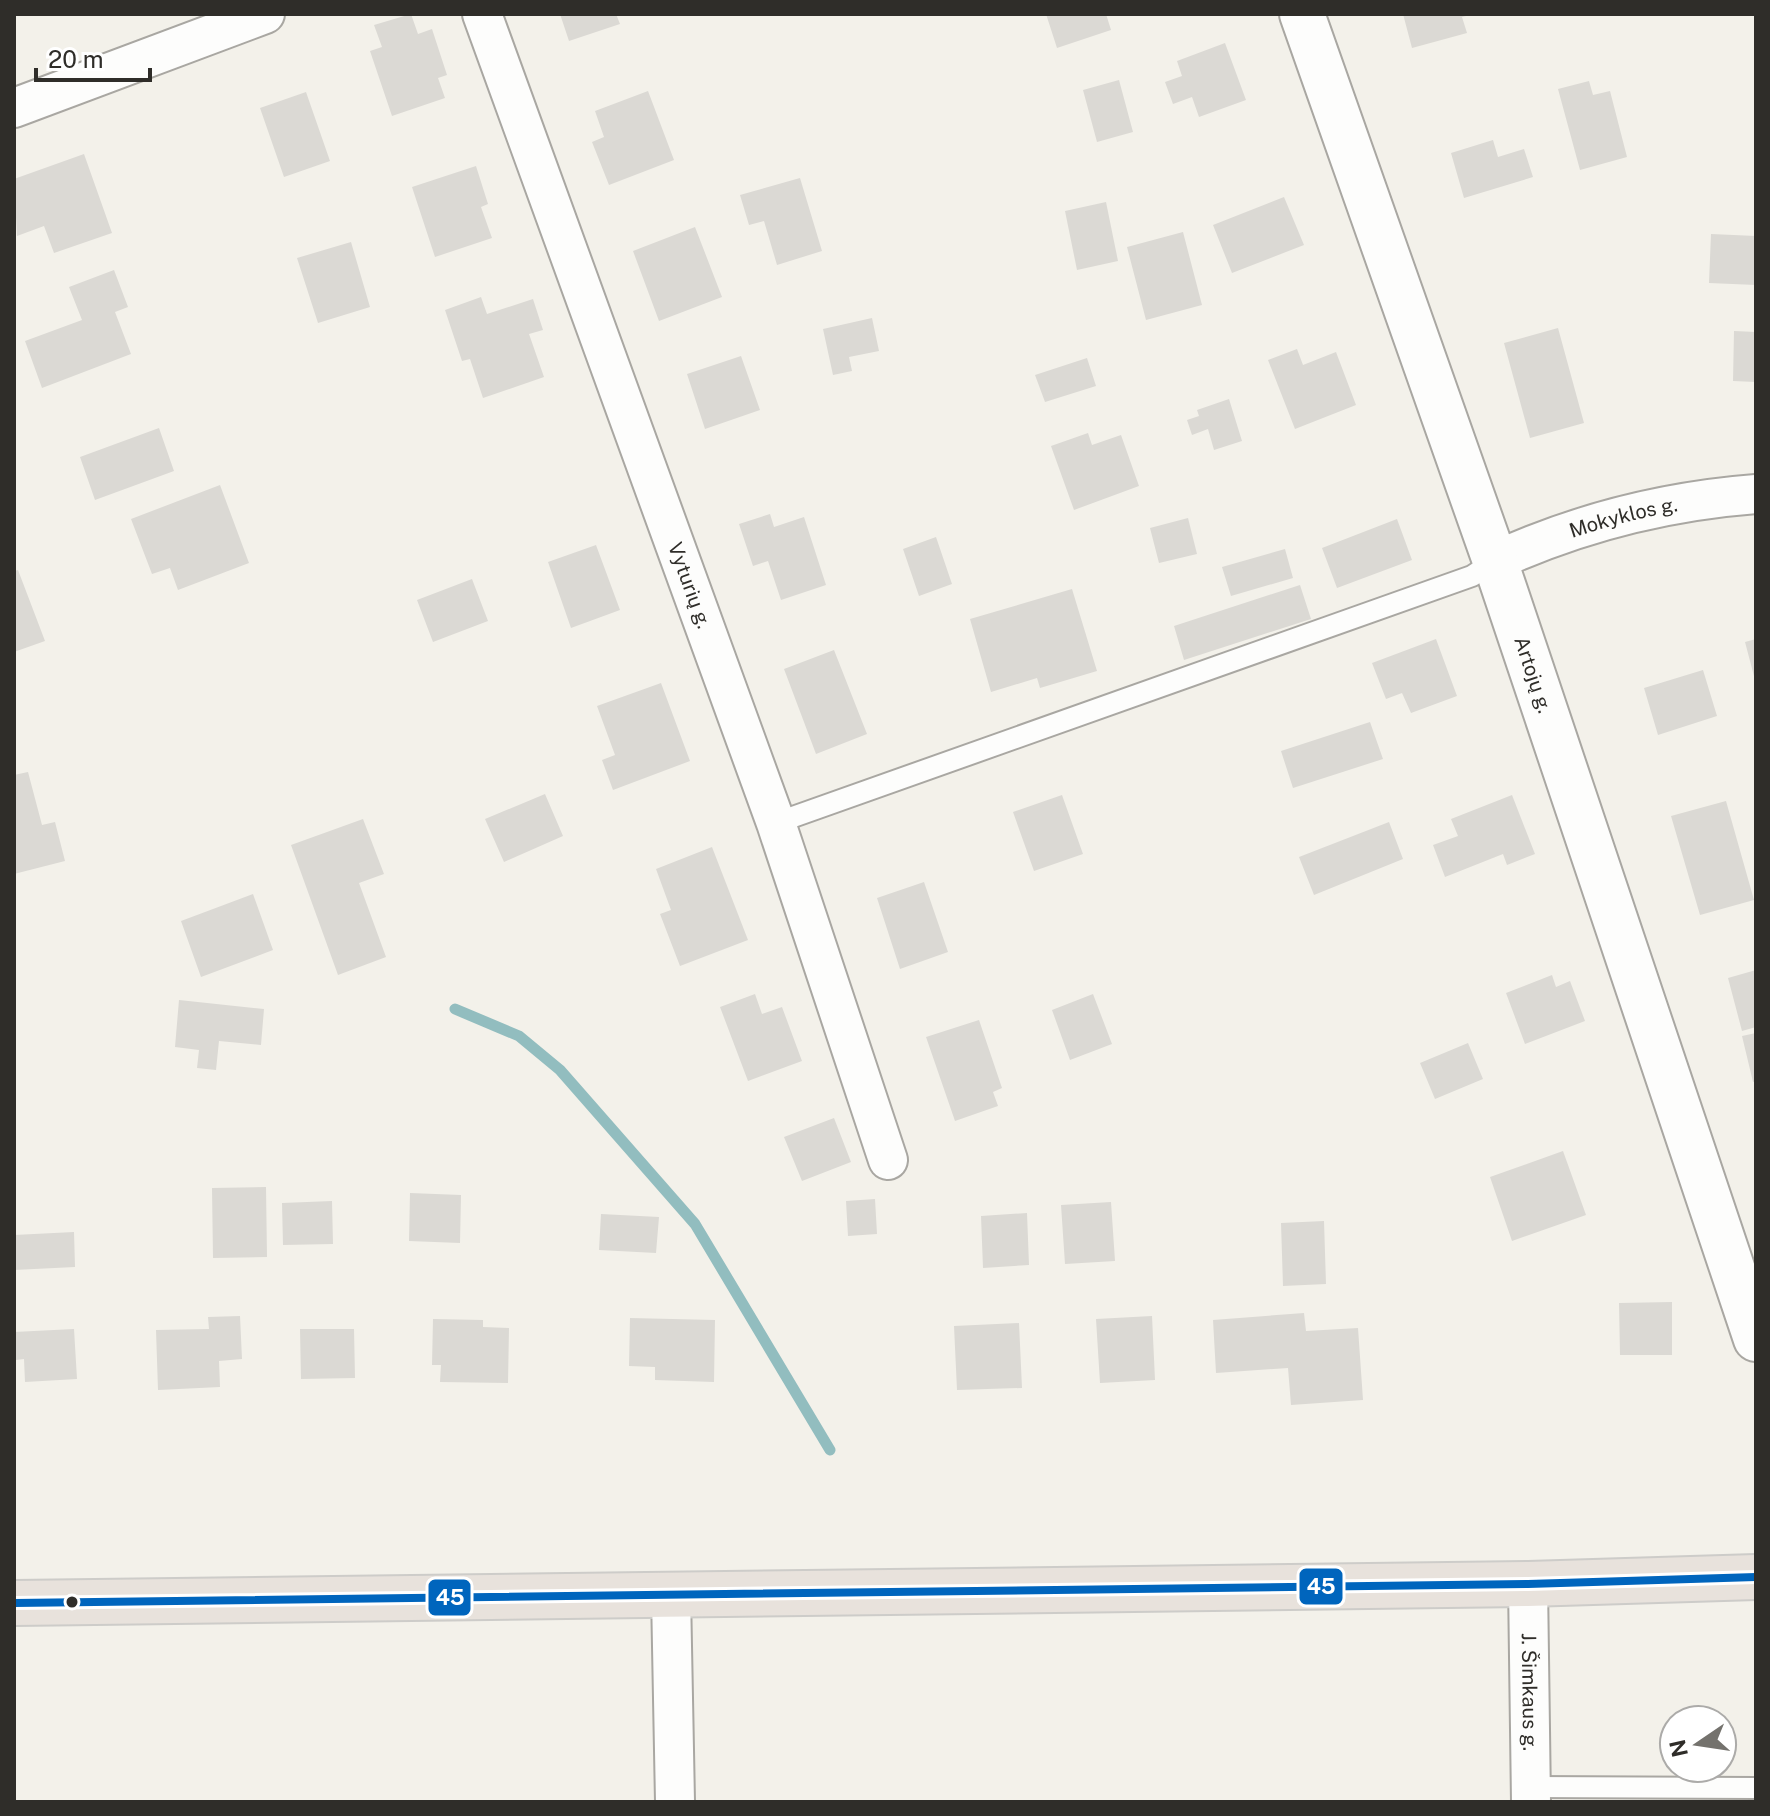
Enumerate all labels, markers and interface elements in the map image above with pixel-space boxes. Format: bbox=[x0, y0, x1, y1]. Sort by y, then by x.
scale bar bbox=[36, 32, 150, 82]
text: 20 m bbox=[48, 45, 104, 73]
street label: Mokyklos g. bbox=[1566, 492, 1679, 543]
street label: Vyturių g. bbox=[663, 539, 716, 632]
street label: Artojų g. bbox=[1509, 633, 1557, 716]
line badge: 45 bbox=[1298, 1567, 1344, 1606]
text: 45 bbox=[1306, 1573, 1336, 1599]
line badge: 45 bbox=[427, 1578, 472, 1617]
text: 45 bbox=[435, 1584, 465, 1610]
unlabelled marker bbox=[64, 1594, 80, 1610]
street label: J. Šimkaus g. bbox=[1517, 1633, 1542, 1751]
north arrow bbox=[1658, 1704, 1738, 1784]
text: N bbox=[1664, 1737, 1693, 1760]

